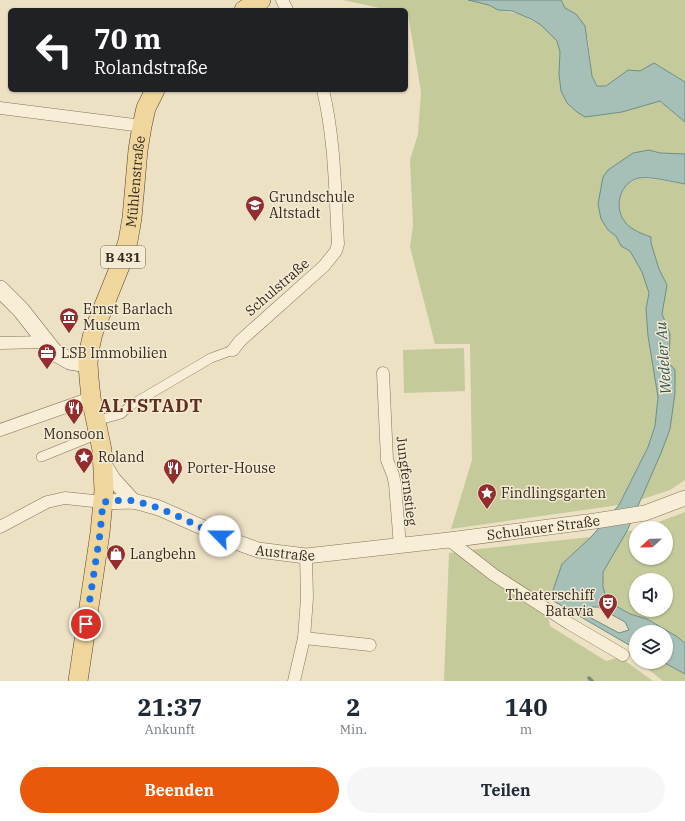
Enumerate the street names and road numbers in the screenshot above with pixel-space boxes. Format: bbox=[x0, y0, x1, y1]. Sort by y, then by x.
street label: Mühlenstraße bbox=[121, 134, 149, 229]
road number: B 431 bbox=[101, 246, 145, 268]
street label: Schulstraße bbox=[241, 254, 313, 320]
street label: Jungfernstieg bbox=[393, 435, 421, 527]
street label: Schulauer Straße bbox=[486, 511, 601, 544]
street label: Austraße bbox=[254, 541, 316, 565]

